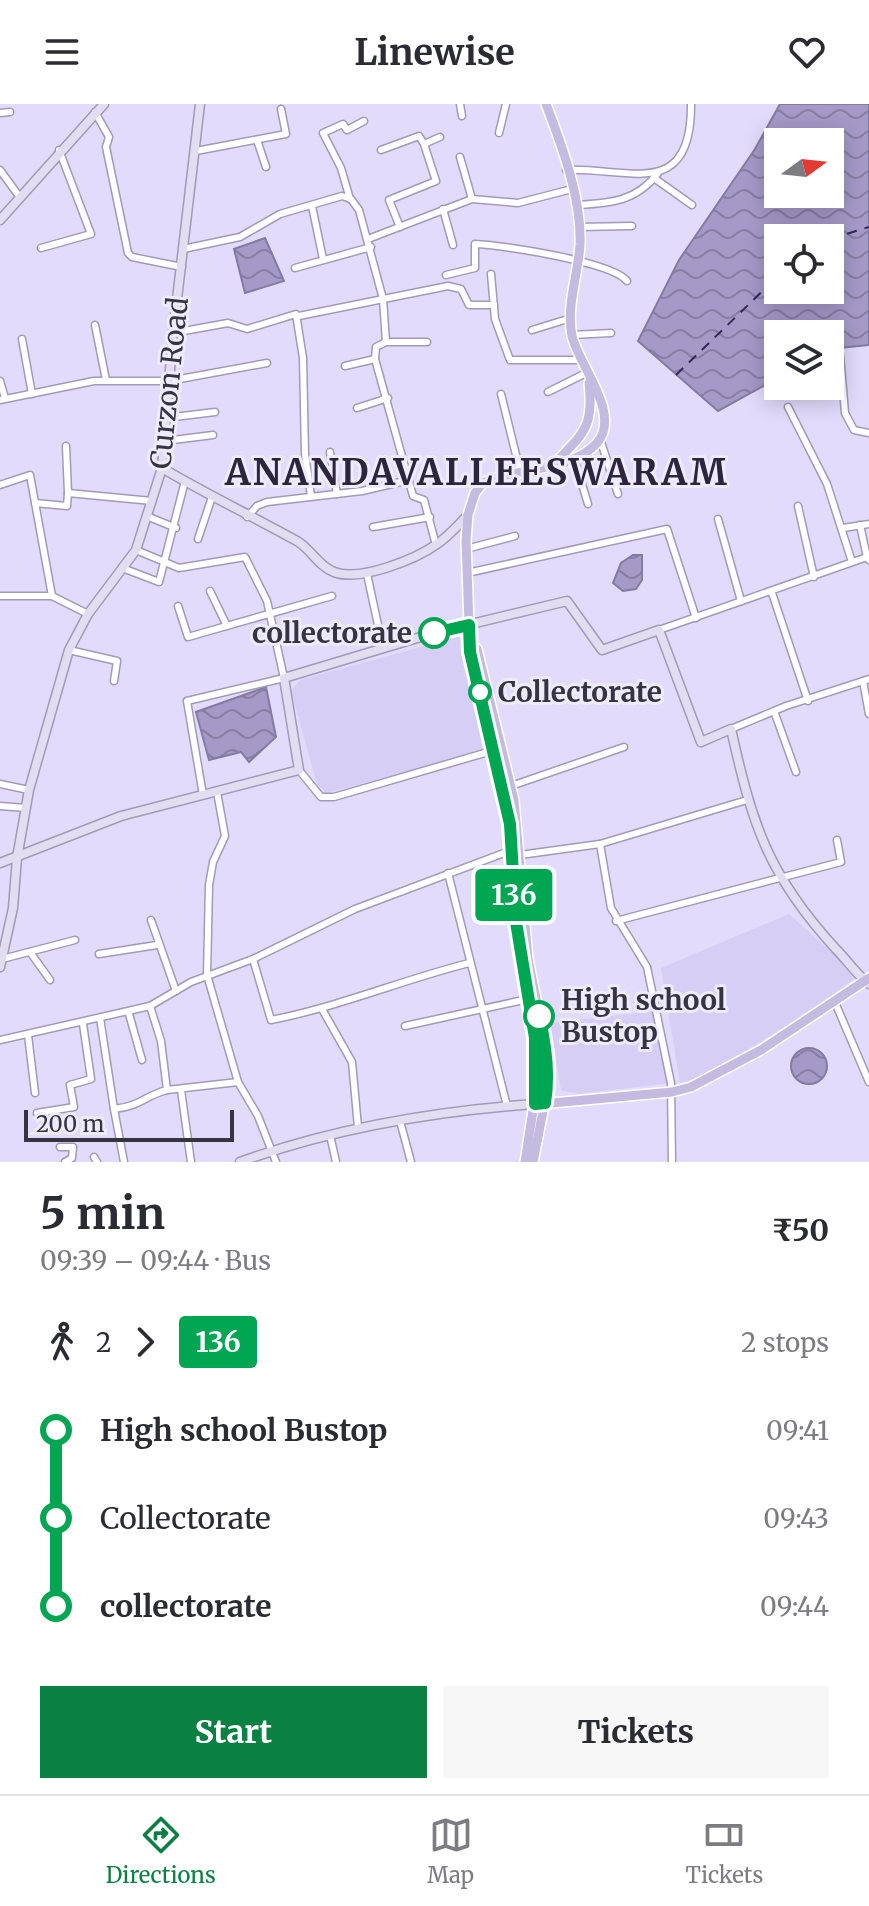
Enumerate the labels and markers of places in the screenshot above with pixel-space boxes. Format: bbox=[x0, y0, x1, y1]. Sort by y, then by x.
place label: collectorate bbox=[252, 615, 412, 651]
marker: collectorate bbox=[419, 618, 449, 648]
place label: Collectorate bbox=[498, 674, 662, 710]
marker: Collectorate bbox=[469, 681, 491, 703]
place label: High school Bustop bbox=[561, 982, 726, 1050]
marker: High school Bustop bbox=[524, 1001, 554, 1031]

